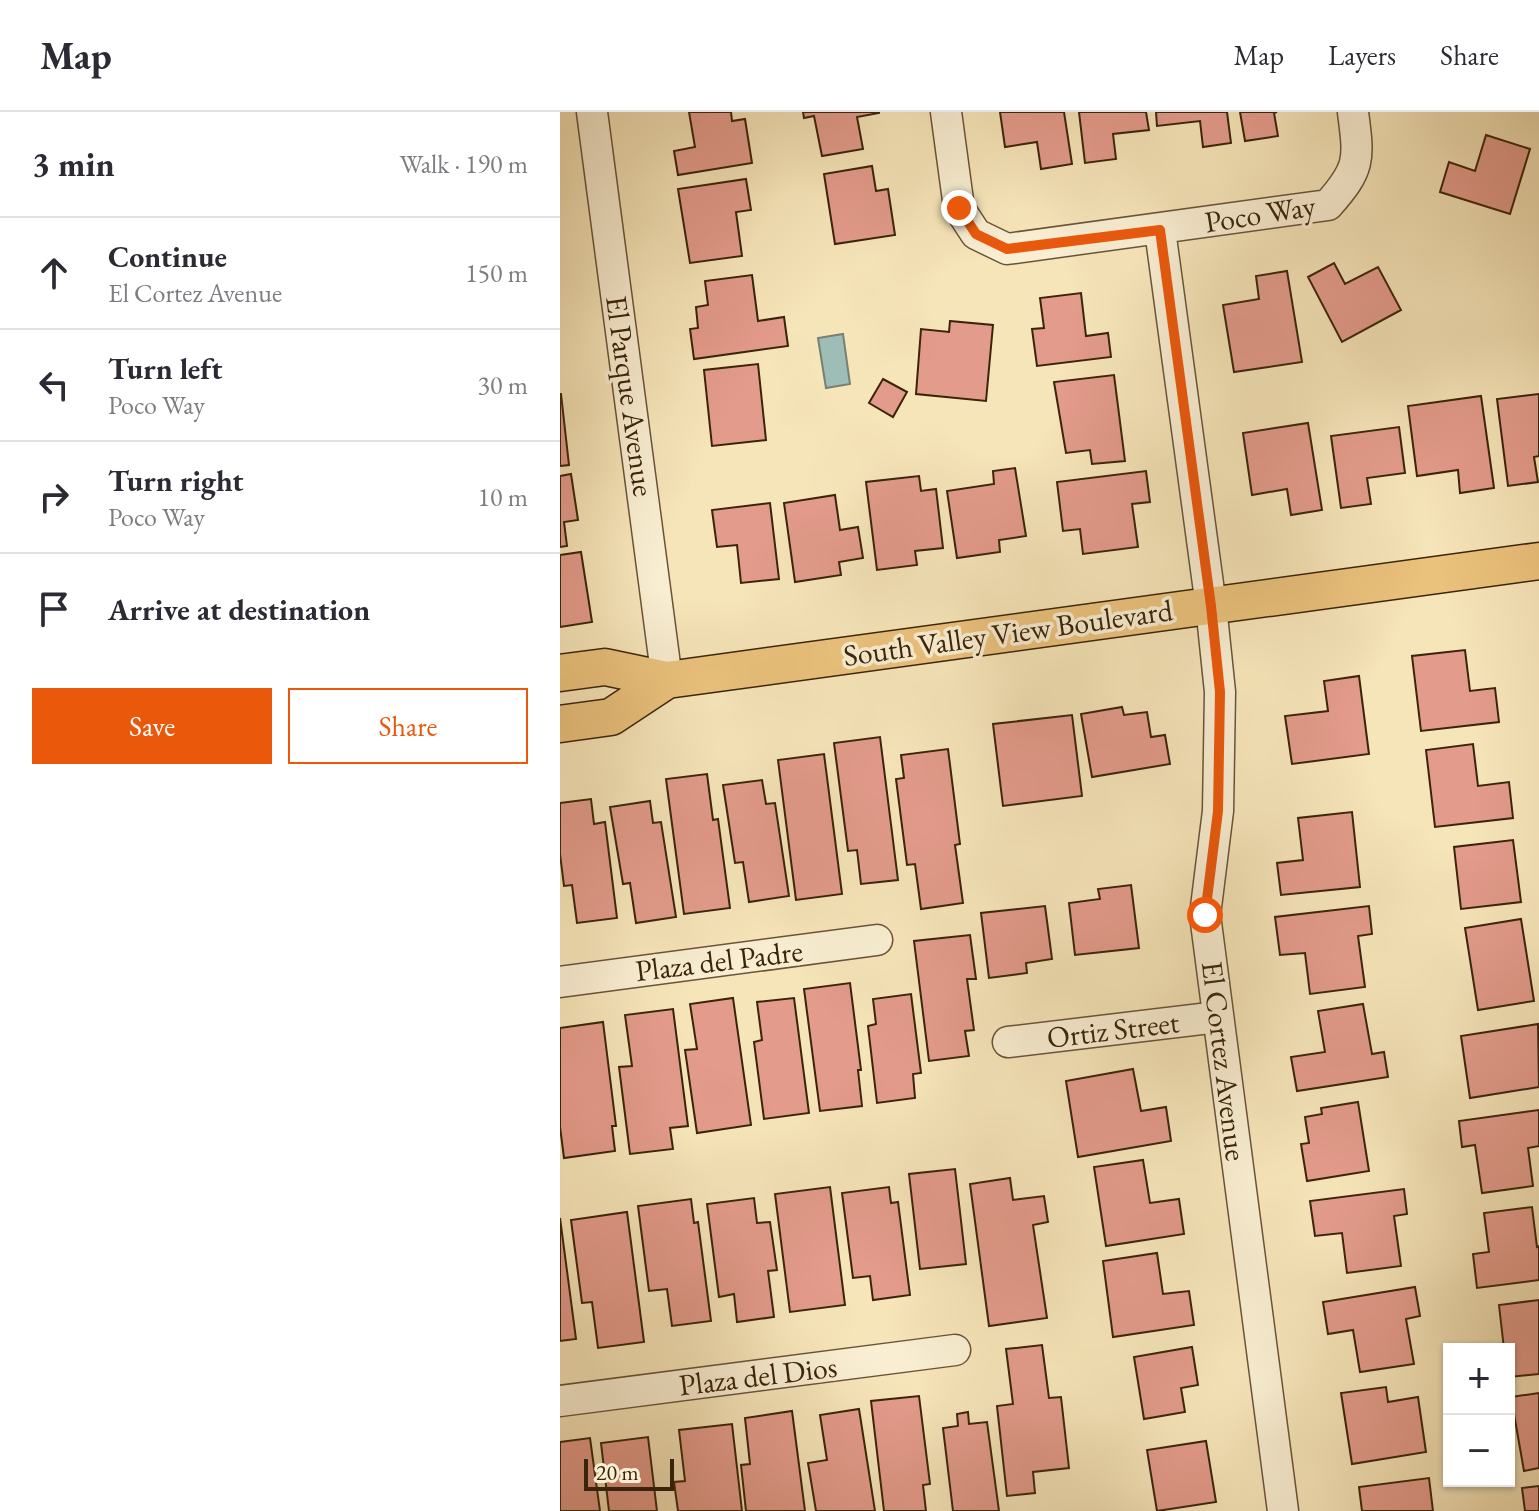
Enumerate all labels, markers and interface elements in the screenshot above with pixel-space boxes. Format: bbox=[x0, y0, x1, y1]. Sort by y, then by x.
text: Map bbox=[40, 31, 112, 80]
text: Map bbox=[1234, 37, 1284, 73]
text: Layers bbox=[1328, 37, 1396, 73]
text: Share bbox=[1440, 37, 1499, 73]
text: 3 min bbox=[32, 142, 115, 186]
text: Walk · 190 m bbox=[400, 147, 528, 181]
street label: Poco Way bbox=[1202, 185, 1319, 242]
route end bbox=[941, 190, 977, 226]
text: Continue bbox=[108, 237, 227, 276]
icon: ahead bbox=[32, 251, 76, 295]
text: 150 m bbox=[465, 256, 528, 290]
text: El Cortez Avenue bbox=[108, 276, 282, 310]
street label: El Parque Avenue bbox=[597, 293, 664, 499]
text: Turn left bbox=[108, 349, 222, 388]
icon: left bbox=[32, 363, 76, 407]
text: 30 m bbox=[478, 368, 528, 402]
text: Poco Way bbox=[108, 388, 205, 422]
text: Turn right bbox=[108, 461, 244, 500]
icon: right bbox=[32, 475, 76, 519]
text: 10 m bbox=[478, 480, 528, 514]
text: Poco Way bbox=[108, 500, 205, 534]
icon: arrive bbox=[32, 587, 76, 631]
text: Arrive at destination bbox=[108, 590, 370, 629]
street label: South Valley View Boulevard bbox=[841, 590, 1176, 675]
button: Save bbox=[32, 688, 272, 764]
button: Share bbox=[288, 688, 528, 764]
route start bbox=[1187, 897, 1223, 933]
street label: Plaza del Padre bbox=[633, 931, 805, 990]
street label: El Cortez Avenue bbox=[1193, 959, 1256, 1163]
street label: Ortiz Street bbox=[1045, 1002, 1182, 1057]
map controls bbox=[1443, 1343, 1515, 1487]
button: + bbox=[1443, 1343, 1515, 1415]
street label: Plaza del Dios bbox=[677, 1346, 839, 1405]
button: − bbox=[1443, 1415, 1515, 1487]
scale bar bbox=[584, 1455, 674, 1491]
text: 20 m bbox=[596, 1458, 639, 1487]

